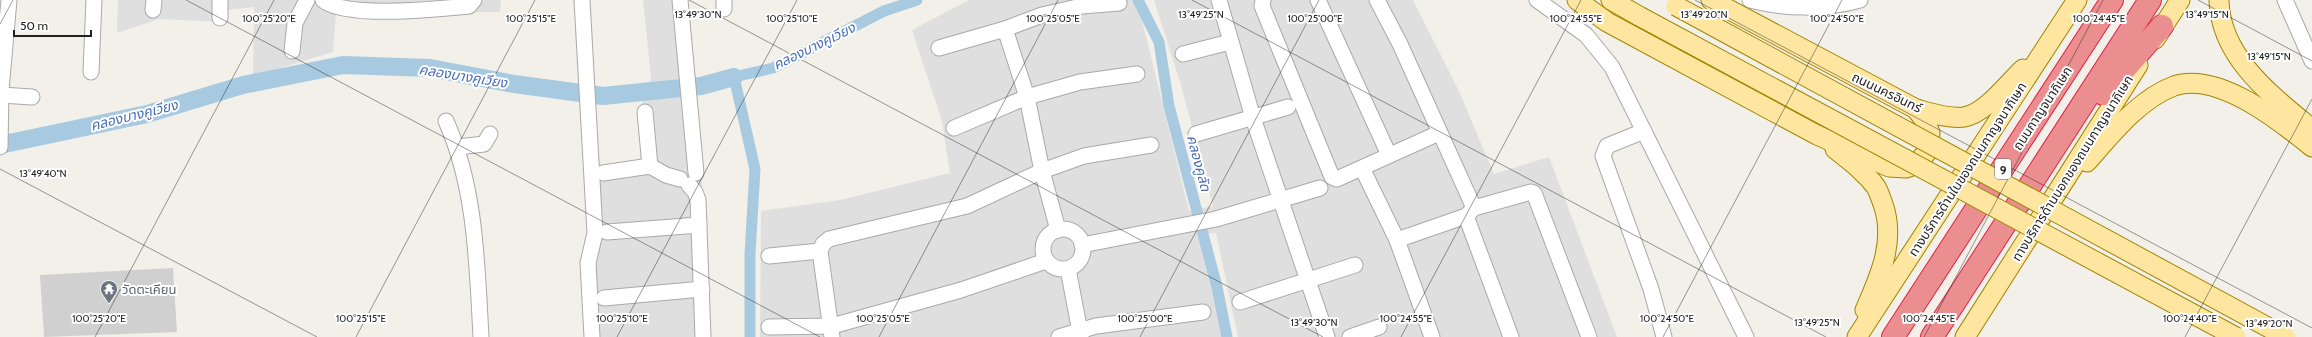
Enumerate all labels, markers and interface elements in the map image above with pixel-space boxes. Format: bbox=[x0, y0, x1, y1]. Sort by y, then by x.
text: 13°49'30"N bbox=[674, 8, 722, 21]
text: 13°49'25"N bbox=[1178, 8, 1224, 21]
text: 13°49'20"N bbox=[1681, 8, 1727, 21]
text: 13°49'15"N bbox=[2185, 8, 2229, 21]
scale bar bbox=[14, 12, 91, 38]
text: 100°25'20"E bbox=[242, 12, 296, 25]
text: 100°25'15"E bbox=[506, 12, 556, 25]
text: 100°25'10"E bbox=[766, 12, 818, 25]
text: 100°25'05"E bbox=[1026, 12, 1080, 25]
text: 100°25'00"E bbox=[1287, 12, 1343, 25]
text: 100°24'55"E bbox=[1550, 12, 1603, 25]
text: 100°24'50"E bbox=[1810, 12, 1864, 25]
text: 100°24'45"E bbox=[2073, 12, 2126, 25]
text: 50 m bbox=[20, 18, 48, 33]
water label: คลองบางคูเวียง bbox=[770, 18, 859, 74]
text: 13°49'15"N bbox=[2247, 50, 2291, 63]
water label: คลองบางคูเวียง bbox=[418, 60, 510, 92]
street label: ถนนกาญจนาภิเษก bbox=[2009, 63, 2075, 153]
street label: ถนนนครอินทร์ bbox=[1849, 68, 1925, 116]
street label: ทางบริการด้านนอกของถนนกาญจนาภิเษก bbox=[2008, 72, 2136, 264]
street label: ทางบริการด้านในของถนนกาญจนาภิเษก bbox=[1905, 79, 2029, 259]
water label: คลองบางคูเวียง bbox=[89, 95, 181, 135]
water label: คลองคูลัด bbox=[1183, 133, 1215, 193]
road number: 9 bbox=[1995, 159, 2011, 179]
text: 13°49'40"N bbox=[19, 167, 67, 180]
temple icon: วัดตะเคียน bbox=[99, 279, 119, 304]
place label: วัดตะเคียน bbox=[122, 281, 176, 297]
text: 100°25'20"E bbox=[72, 312, 126, 325]
text: 100°25'15"E bbox=[336, 312, 386, 325]
text: 100°25'10"E bbox=[596, 312, 648, 325]
text: 100°25'05"E bbox=[856, 312, 910, 325]
text: 100°25'00"E bbox=[1117, 312, 1173, 325]
text: 100°24'55"E bbox=[1380, 312, 1433, 325]
text: 100°24'50"E bbox=[1640, 312, 1694, 325]
text: 100°24'45"E bbox=[1903, 312, 1956, 325]
text: 100°24'40"E bbox=[2163, 312, 2217, 325]
text: 13°49'30"N bbox=[1290, 316, 1338, 329]
text: 13°49'25"N bbox=[1794, 316, 1840, 329]
text: 13°49'20"N bbox=[2246, 317, 2292, 330]

